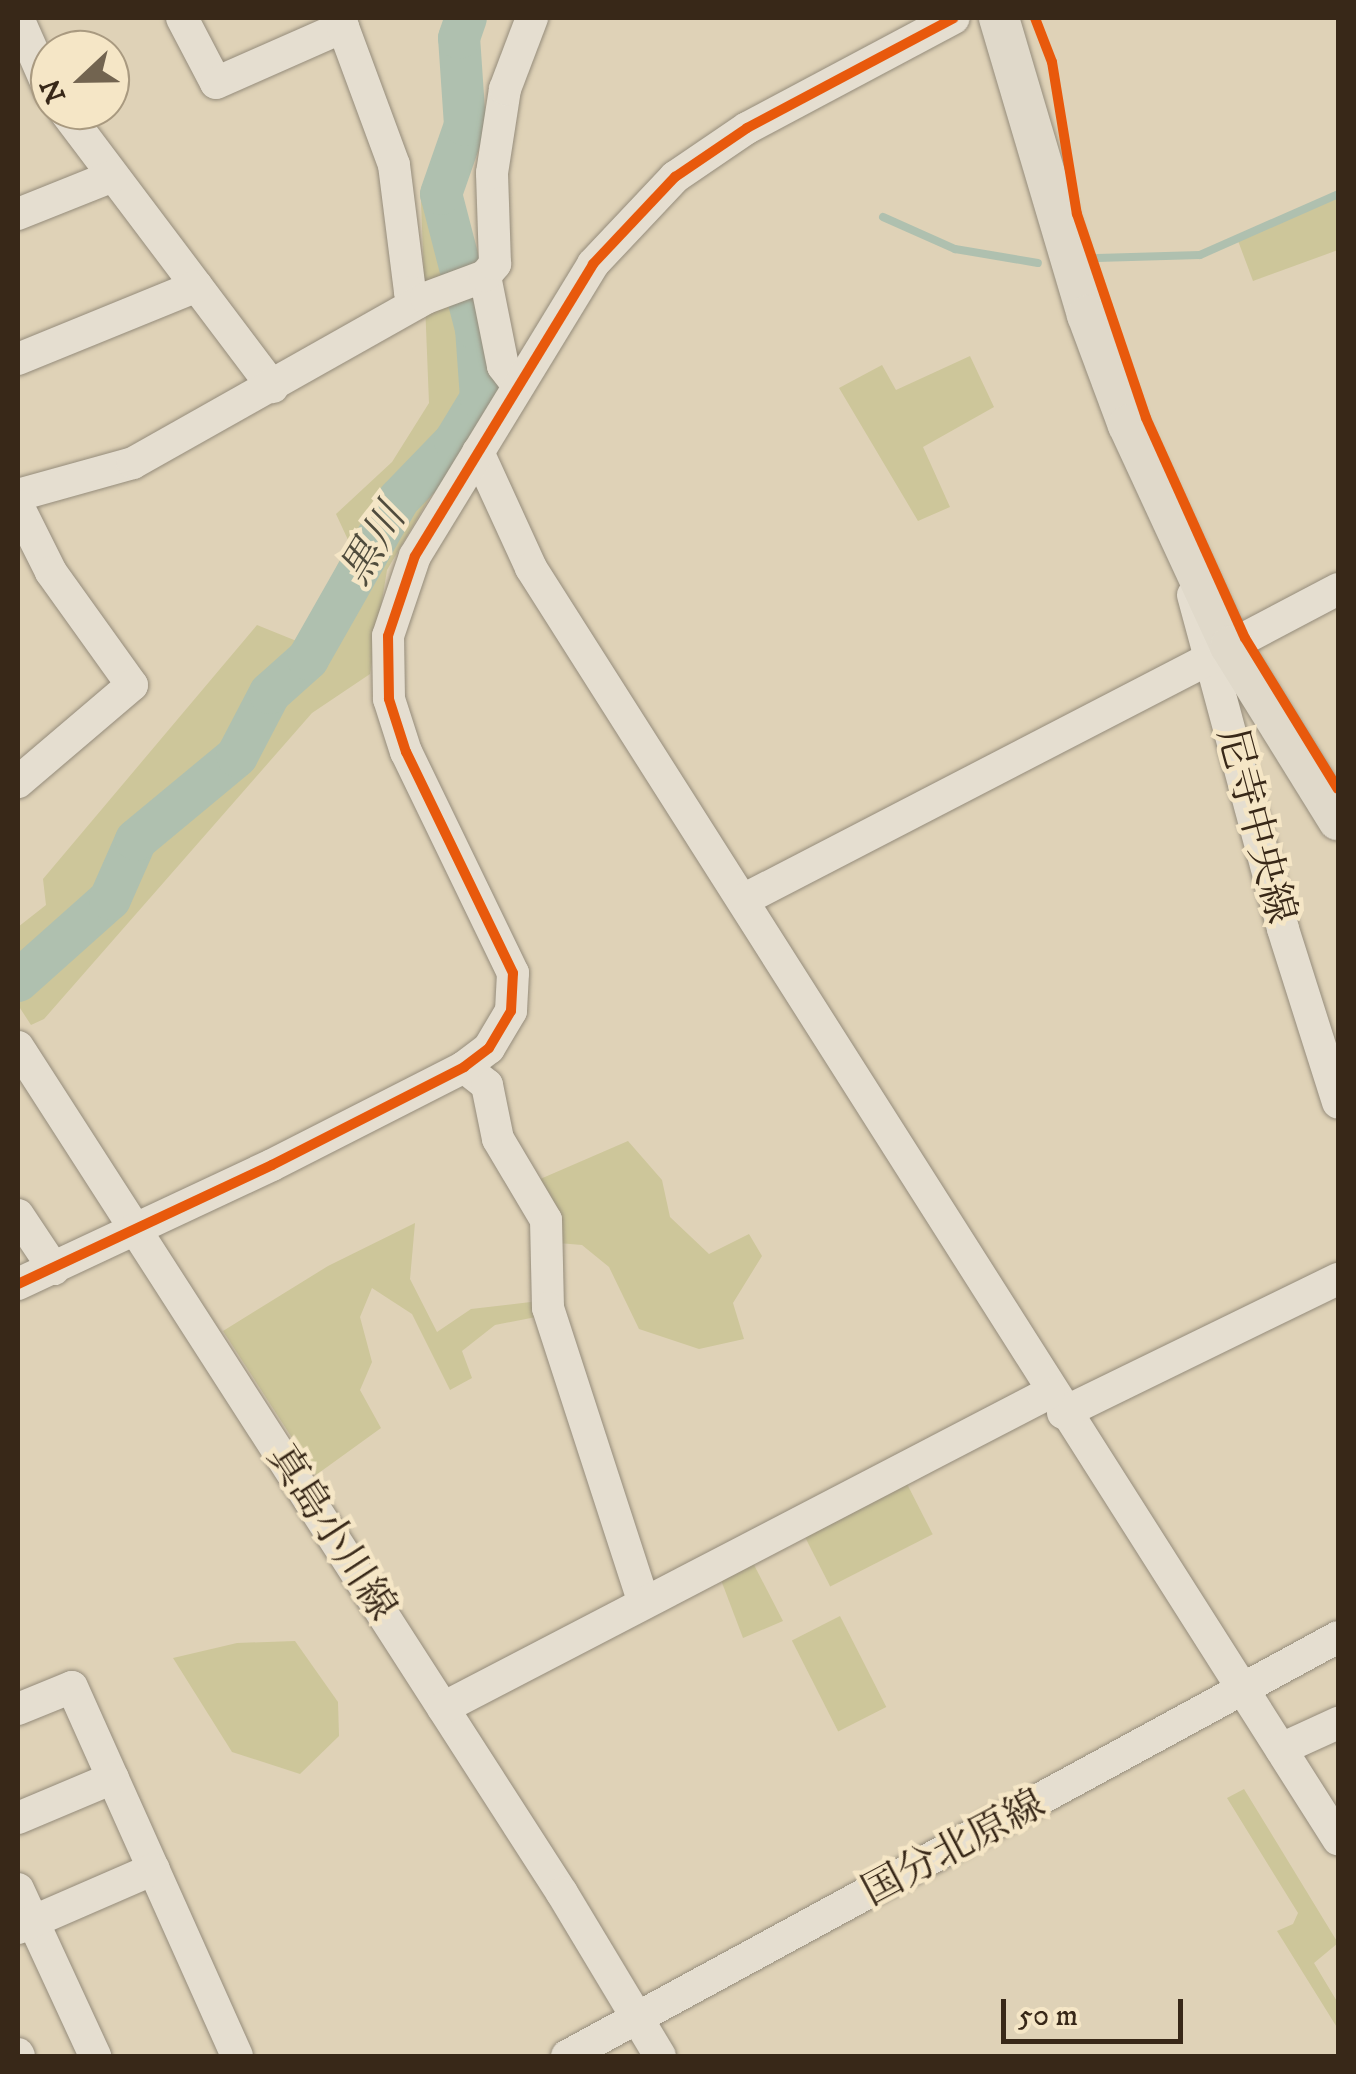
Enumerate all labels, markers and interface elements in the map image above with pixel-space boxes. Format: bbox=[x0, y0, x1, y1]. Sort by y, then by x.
north arrow bbox=[30, 30, 130, 130]
text: N bbox=[33, 73, 74, 108]
water label: 黒川 bbox=[331, 496, 417, 594]
street label: 尼寺中央線 bbox=[1206, 723, 1304, 929]
street label: 真島小川線 bbox=[256, 1436, 406, 1630]
street label: 国分北原線 bbox=[854, 1781, 1054, 1917]
scale bar bbox=[1006, 1979, 1188, 2041]
text: 50 m bbox=[1018, 1998, 1078, 2035]

